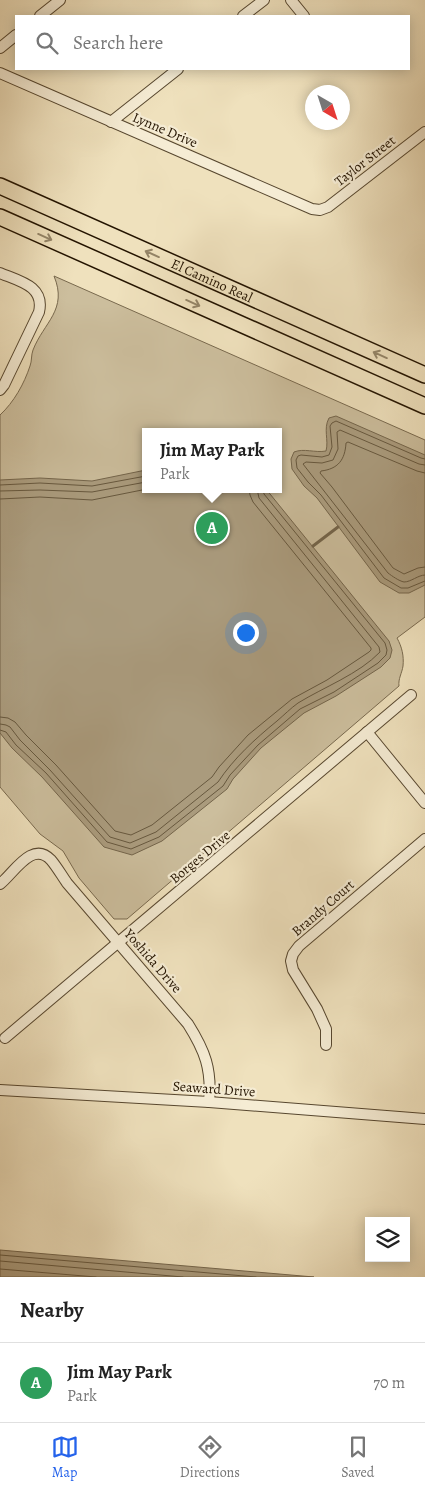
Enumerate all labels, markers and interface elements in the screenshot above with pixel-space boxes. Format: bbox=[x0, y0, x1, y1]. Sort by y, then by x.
search box bbox=[15, 15, 410, 70]
icon: search bbox=[33, 29, 61, 57]
text: Search here bbox=[73, 30, 163, 56]
north arrow bbox=[305, 85, 350, 130]
street label: Lynne Drive bbox=[130, 108, 200, 152]
street label: Taylor Street bbox=[331, 131, 400, 191]
one-way arrow bbox=[37, 232, 52, 242]
one-way arrow bbox=[145, 248, 160, 258]
street label: El Camino Real bbox=[168, 254, 256, 307]
one-way arrow bbox=[185, 298, 200, 308]
one-way arrow bbox=[373, 350, 388, 360]
popup bbox=[142, 428, 282, 493]
text: Jim May Park bbox=[160, 437, 264, 463]
text: Park bbox=[160, 463, 190, 485]
pin: A bbox=[196, 509, 228, 547]
your location bbox=[233, 620, 259, 646]
street label: Borges Drive bbox=[166, 826, 234, 888]
street label: Brandy Court bbox=[288, 875, 359, 940]
street label: Yoshida Drive bbox=[119, 924, 186, 997]
street label: Seaward Drive bbox=[172, 1077, 256, 1101]
map controls bbox=[365, 1217, 410, 1262]
button: layers bbox=[365, 1217, 410, 1262]
text: Nearby bbox=[20, 1296, 83, 1324]
text: Jim May Park bbox=[67, 1359, 172, 1385]
text: A bbox=[31, 1372, 41, 1394]
text: 70 m bbox=[373, 1372, 405, 1394]
text: Park bbox=[67, 1385, 97, 1407]
tab: Map bbox=[51, 1433, 79, 1482]
tab: Directions bbox=[180, 1433, 240, 1482]
tab: Saved bbox=[341, 1433, 374, 1482]

